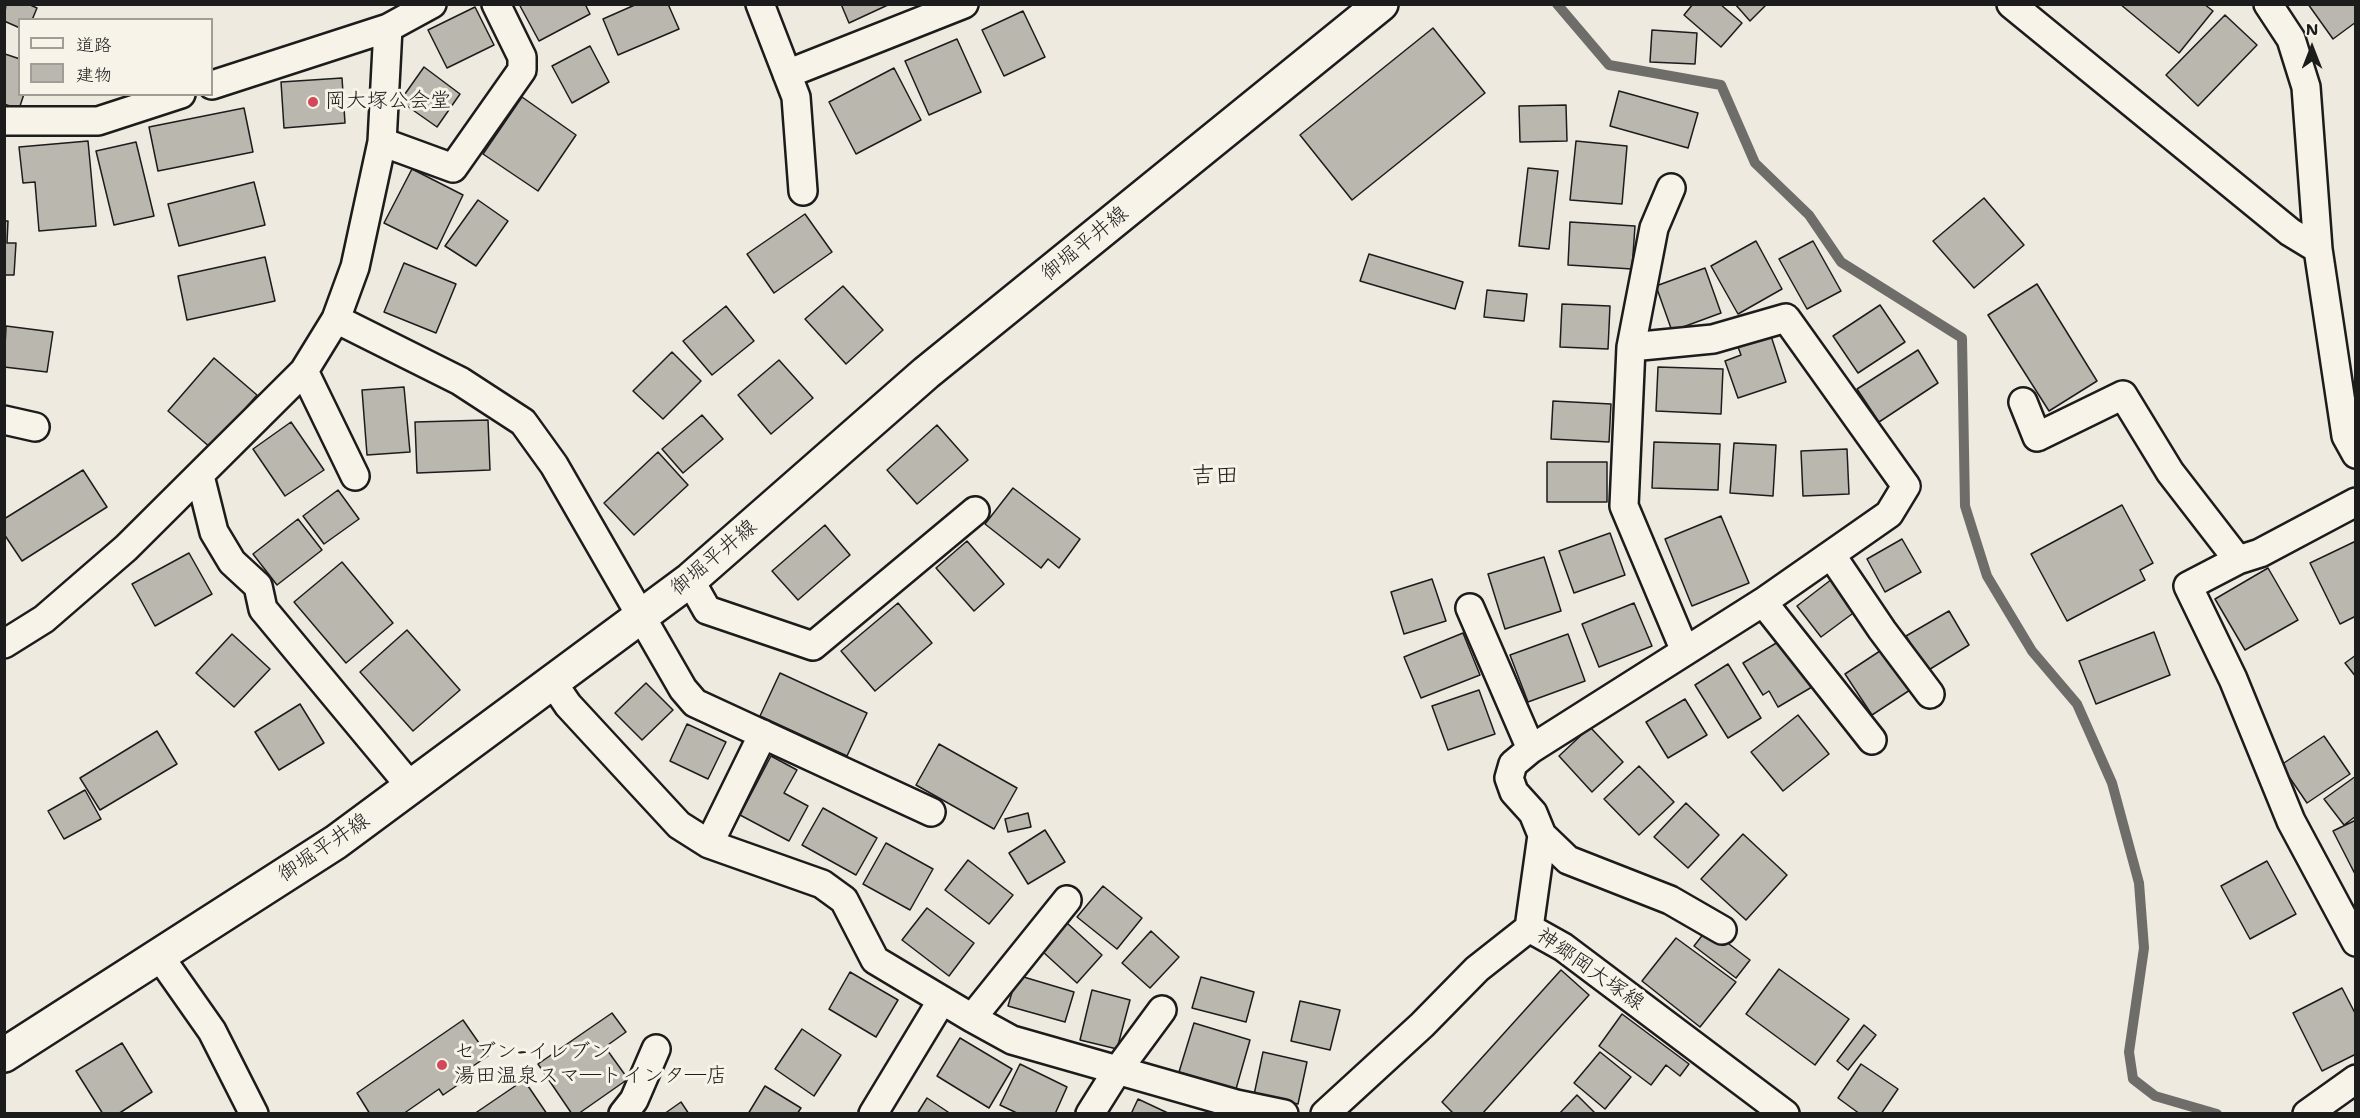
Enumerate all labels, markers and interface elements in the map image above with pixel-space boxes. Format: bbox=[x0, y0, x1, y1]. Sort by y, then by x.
legend bbox=[18, 18, 213, 96]
north arrow bbox=[2282, 18, 2342, 78]
text: N bbox=[2306, 19, 2318, 40]
text: 道路 bbox=[76, 33, 112, 57]
text: 建物 bbox=[76, 63, 112, 87]
place label: 岡大塚公会堂 bbox=[325, 89, 451, 115]
marker: 岡大塚公会堂 bbox=[306, 95, 320, 109]
street label: 御堀平井線 bbox=[1036, 201, 1134, 287]
district label: 吉田 bbox=[1191, 463, 1239, 491]
street label: 御堀平井線 bbox=[666, 515, 762, 601]
street label: 御堀平井線 bbox=[273, 808, 375, 888]
street label: 神郷岡大塚線 bbox=[1531, 924, 1649, 1016]
place label: セブン-イレブン 湯田温泉スマ―トインタ―店 bbox=[454, 1040, 727, 1090]
marker: セブン-イレブン 湯田温泉スマ―トインタ―店 bbox=[435, 1058, 449, 1072]

